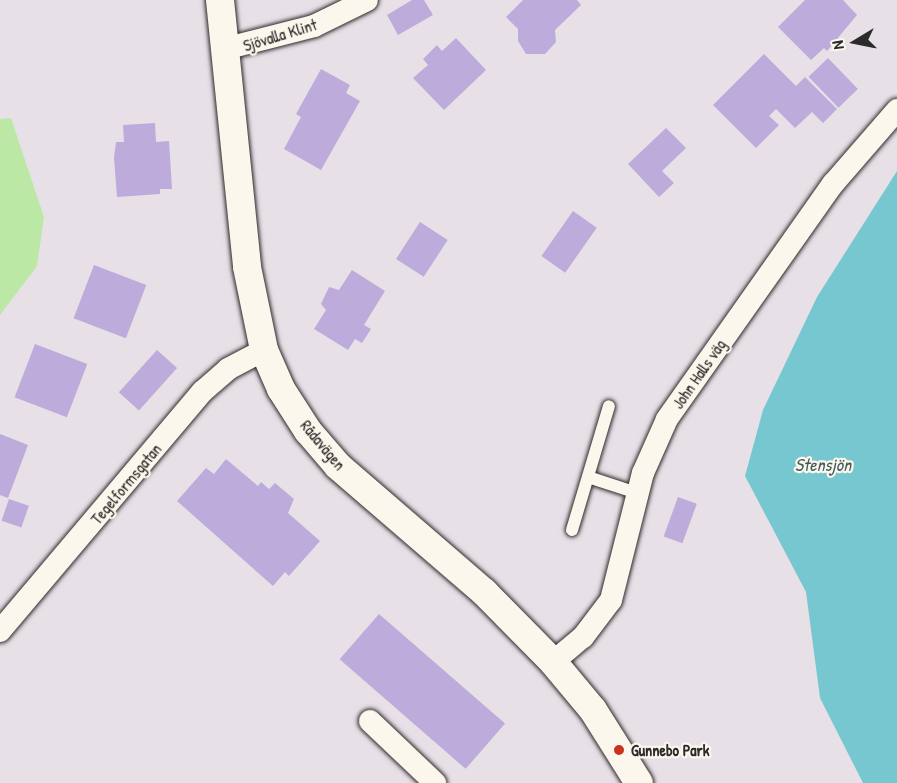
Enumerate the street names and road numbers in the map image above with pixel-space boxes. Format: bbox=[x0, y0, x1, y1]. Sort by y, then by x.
street label: Sjövalla Klint bbox=[241, 15, 319, 55]
street label: John Halls väg bbox=[668, 336, 730, 412]
street label: Rådavägen bbox=[297, 416, 349, 474]
street label: Tegelformsgatan bbox=[87, 440, 165, 528]

